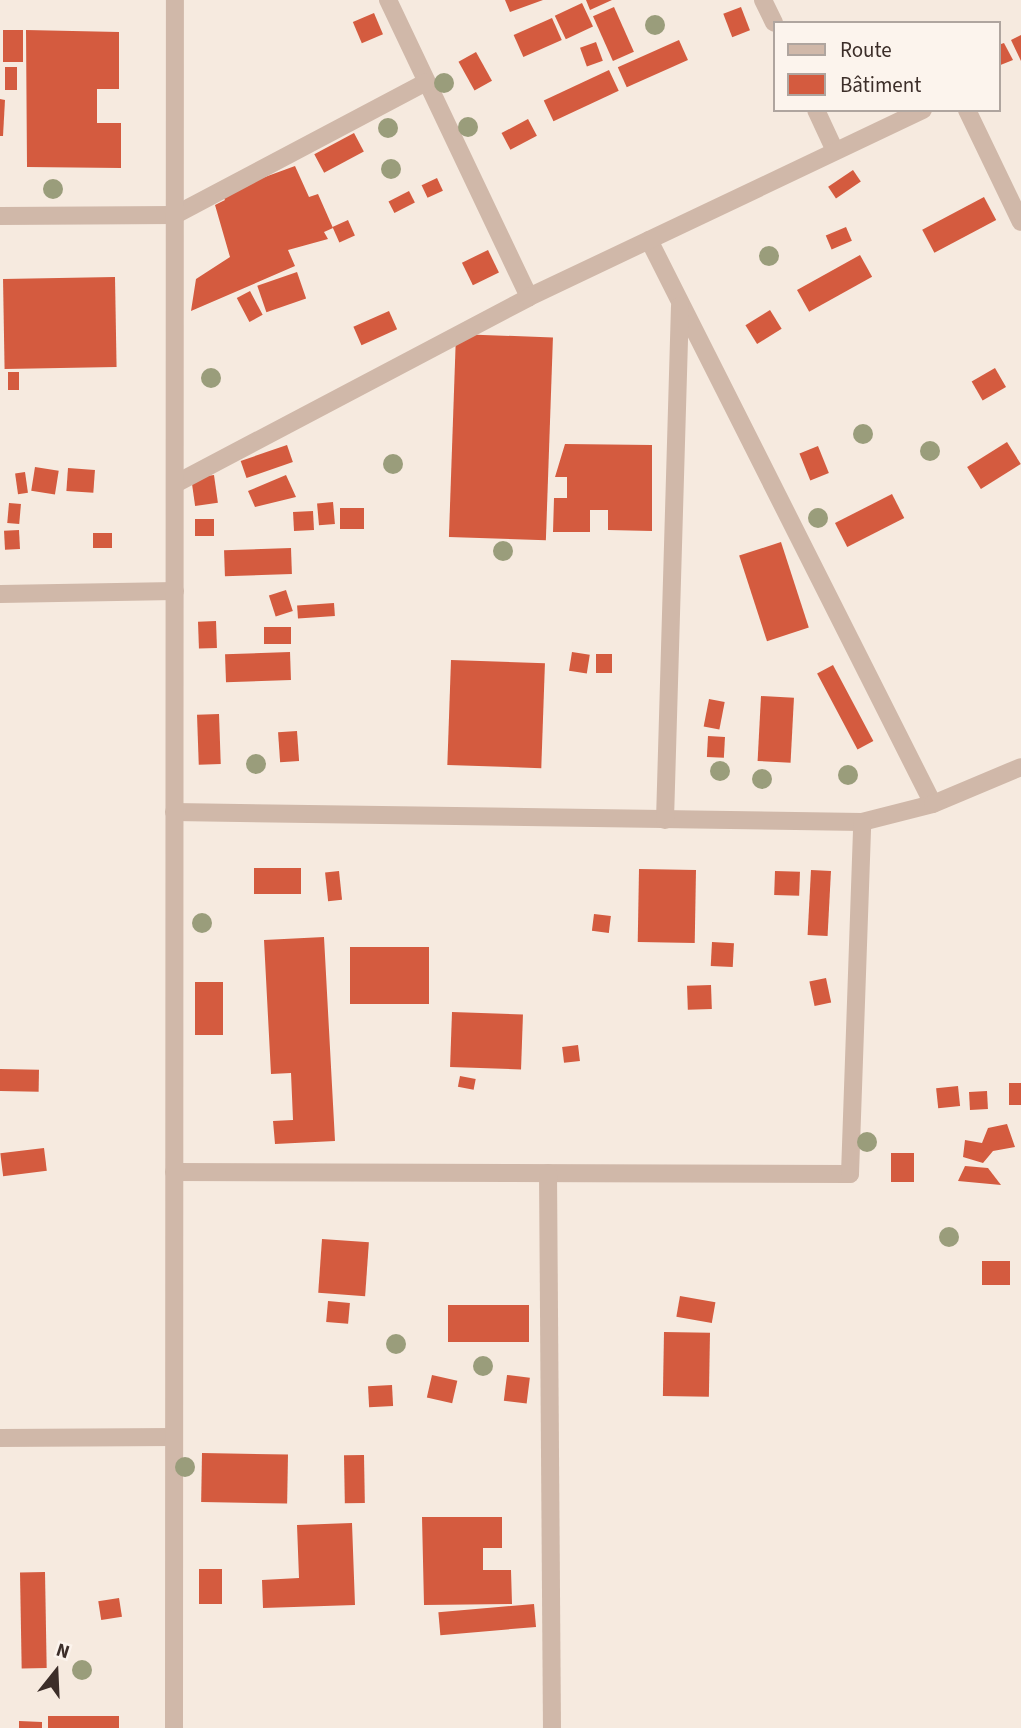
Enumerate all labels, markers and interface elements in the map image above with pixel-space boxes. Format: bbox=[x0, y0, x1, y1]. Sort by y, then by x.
legend bbox=[772, 21, 1000, 112]
text: Route bbox=[840, 35, 892, 65]
text: Bâtiment bbox=[840, 70, 921, 100]
north arrow bbox=[21, 1637, 91, 1707]
text: N bbox=[52, 1637, 73, 1666]

